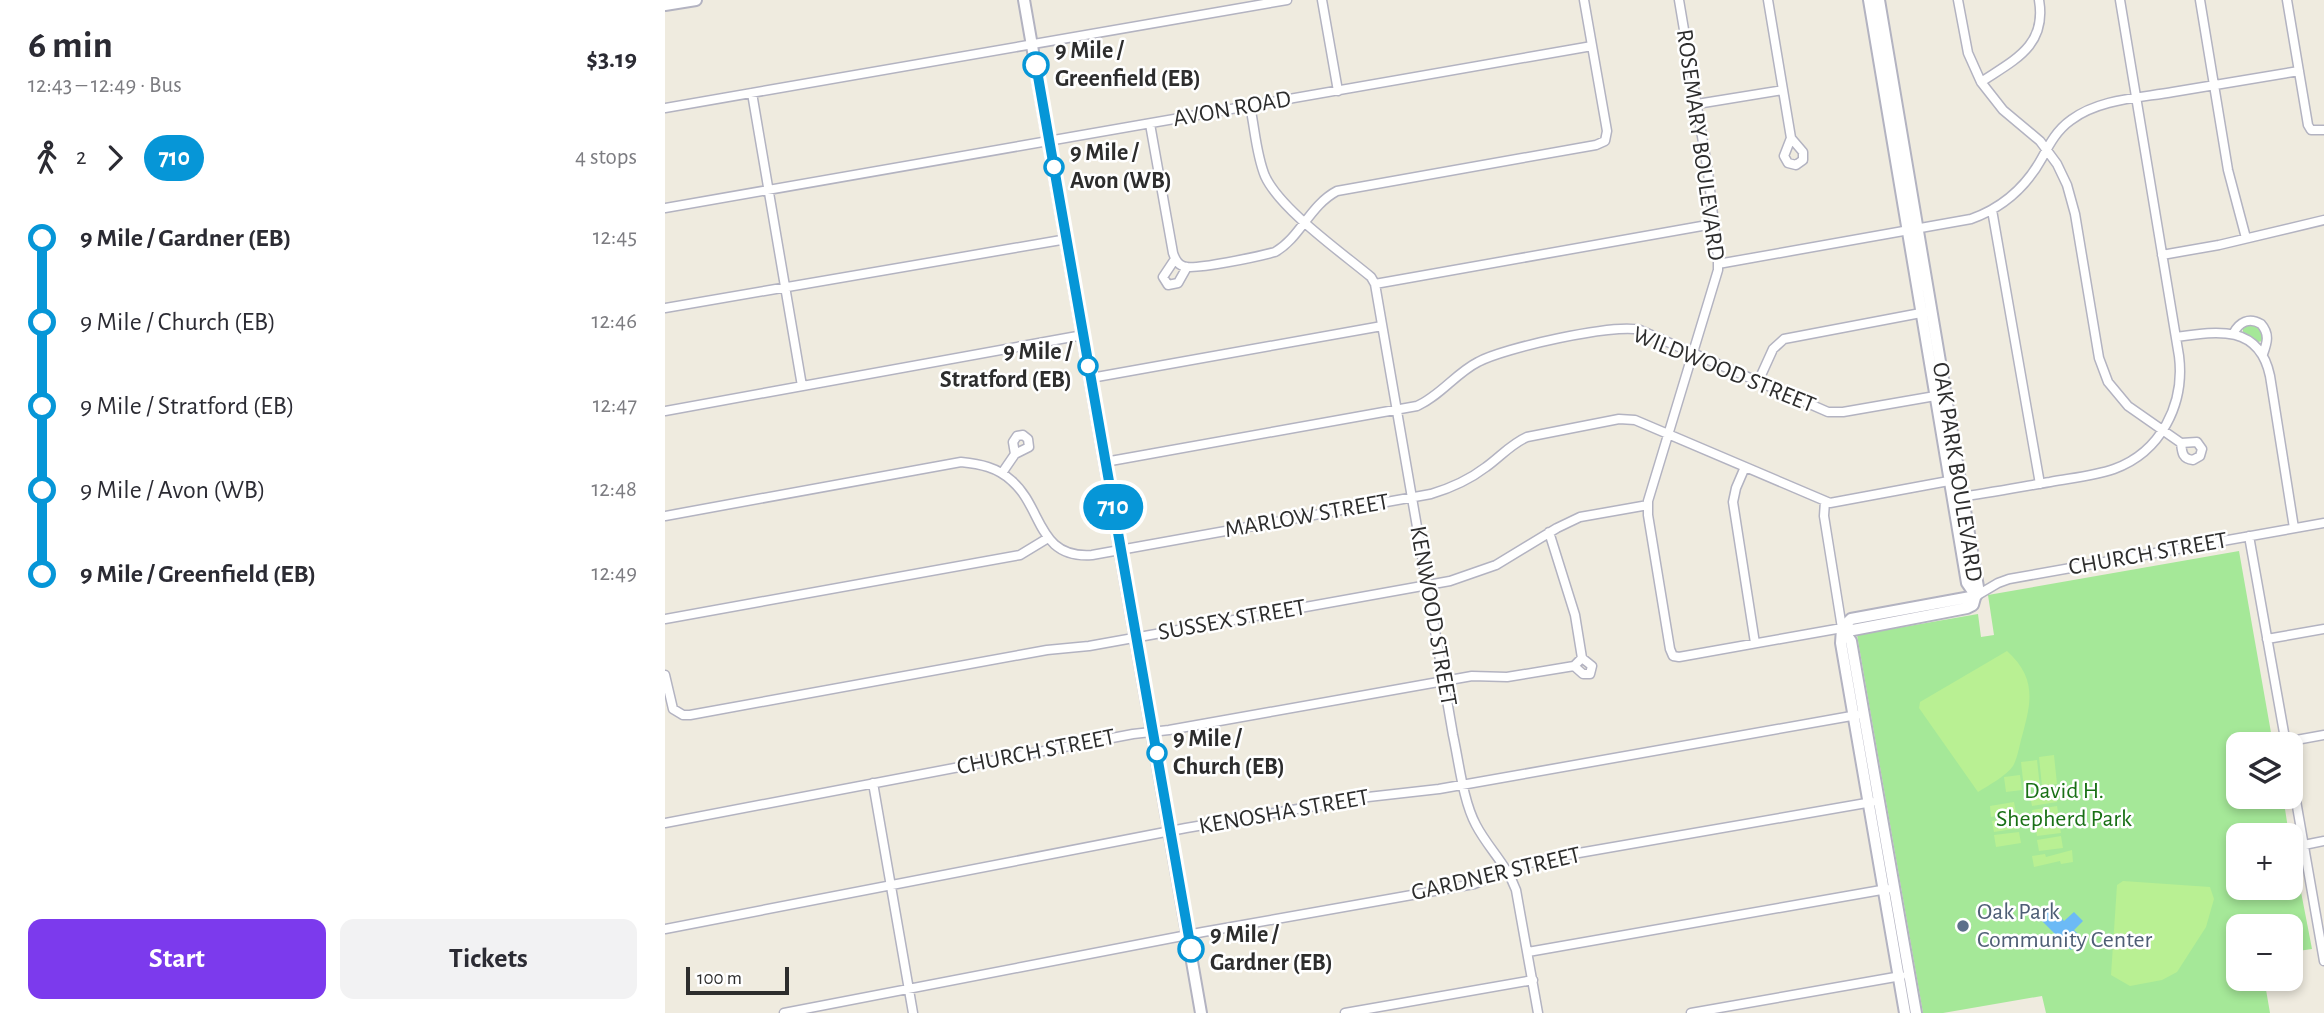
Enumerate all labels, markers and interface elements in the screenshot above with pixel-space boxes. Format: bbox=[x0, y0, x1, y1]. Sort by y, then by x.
text: 6 min bbox=[28, 27, 113, 65]
street label: ROSEMARY BOULEVARD bbox=[1672, 28, 1728, 262]
place label: 9 Mile / Greenfield (EB) bbox=[1055, 39, 1201, 91]
text: $3.19 bbox=[586, 46, 637, 72]
marker: 9 Mile / Greenfield (EB) bbox=[1023, 52, 1049, 78]
text: 12:43 – 12:49 · Bus bbox=[28, 74, 182, 97]
street label: AVON ROAD bbox=[1171, 87, 1293, 131]
icon: walk bbox=[28, 139, 66, 177]
icon: forward bbox=[96, 139, 134, 177]
place label: 9 Mile / Avon (WB) bbox=[1070, 141, 1172, 193]
text: 2 bbox=[76, 146, 86, 169]
text: 710 bbox=[158, 146, 190, 170]
text: 4 stops bbox=[575, 146, 637, 169]
marker: 9 Mile / Avon (WB) bbox=[1044, 157, 1064, 177]
text: 9 Mile / Gardner (EB) bbox=[80, 225, 291, 251]
text: 12:45 bbox=[593, 226, 637, 249]
text: 9 Mile / Church (EB) bbox=[80, 309, 276, 335]
text: 12:46 bbox=[591, 310, 637, 333]
street label: WILDWOOD STREET bbox=[1629, 322, 1819, 418]
place label: 9 Mile / Stratford (EB) bbox=[940, 340, 1073, 392]
marker: 9 Mile / Stratford (EB) bbox=[1078, 356, 1098, 376]
street label: OAK PARK BOULEVARD bbox=[1928, 361, 1986, 583]
text: 9 Mile / Stratford (EB) bbox=[80, 393, 295, 419]
text: 12:47 bbox=[593, 394, 637, 417]
text: 9 Mile / Avon (WB) bbox=[80, 477, 266, 503]
text: 12:48 bbox=[591, 478, 637, 501]
line badge: 710 bbox=[1073, 484, 1153, 530]
street label: MARLOW STREET bbox=[1223, 490, 1391, 542]
text: 710 bbox=[1097, 495, 1129, 519]
street label: KENWOOD STREET bbox=[1405, 524, 1461, 708]
street label: CHURCH STREET bbox=[2067, 528, 2229, 580]
text: 9 Mile / Greenfield (EB) bbox=[80, 561, 316, 587]
text: 12:49 bbox=[591, 562, 637, 585]
street label: SUSSEX STREET bbox=[1156, 595, 1308, 645]
street label: CHURCH STREET bbox=[955, 725, 1117, 779]
place label: 9 Mile / Church (EB) bbox=[1173, 727, 1285, 779]
map controls bbox=[2226, 732, 2303, 991]
button: layers bbox=[2226, 732, 2303, 809]
marker: 9 Mile / Church (EB) bbox=[1147, 743, 1167, 763]
park label: David H. Shepherd Park bbox=[1996, 779, 2132, 831]
street label: KENOSHA STREET bbox=[1197, 785, 1371, 839]
button: + bbox=[2226, 823, 2303, 900]
street label: GARDNER STREET bbox=[1409, 843, 1583, 905]
place label: Oak Park Community Center bbox=[1977, 900, 2153, 952]
button: − bbox=[2226, 914, 2303, 991]
marker: Oak Park Community Center bbox=[1955, 918, 1971, 934]
button: Start bbox=[28, 919, 326, 999]
button: Tickets bbox=[340, 919, 637, 999]
place label: 9 Mile / Gardner (EB) bbox=[1210, 923, 1333, 975]
marker: 9 Mile / Gardner (EB) bbox=[1178, 936, 1204, 962]
scale bar bbox=[686, 964, 789, 996]
text: 100 m bbox=[697, 969, 742, 988]

